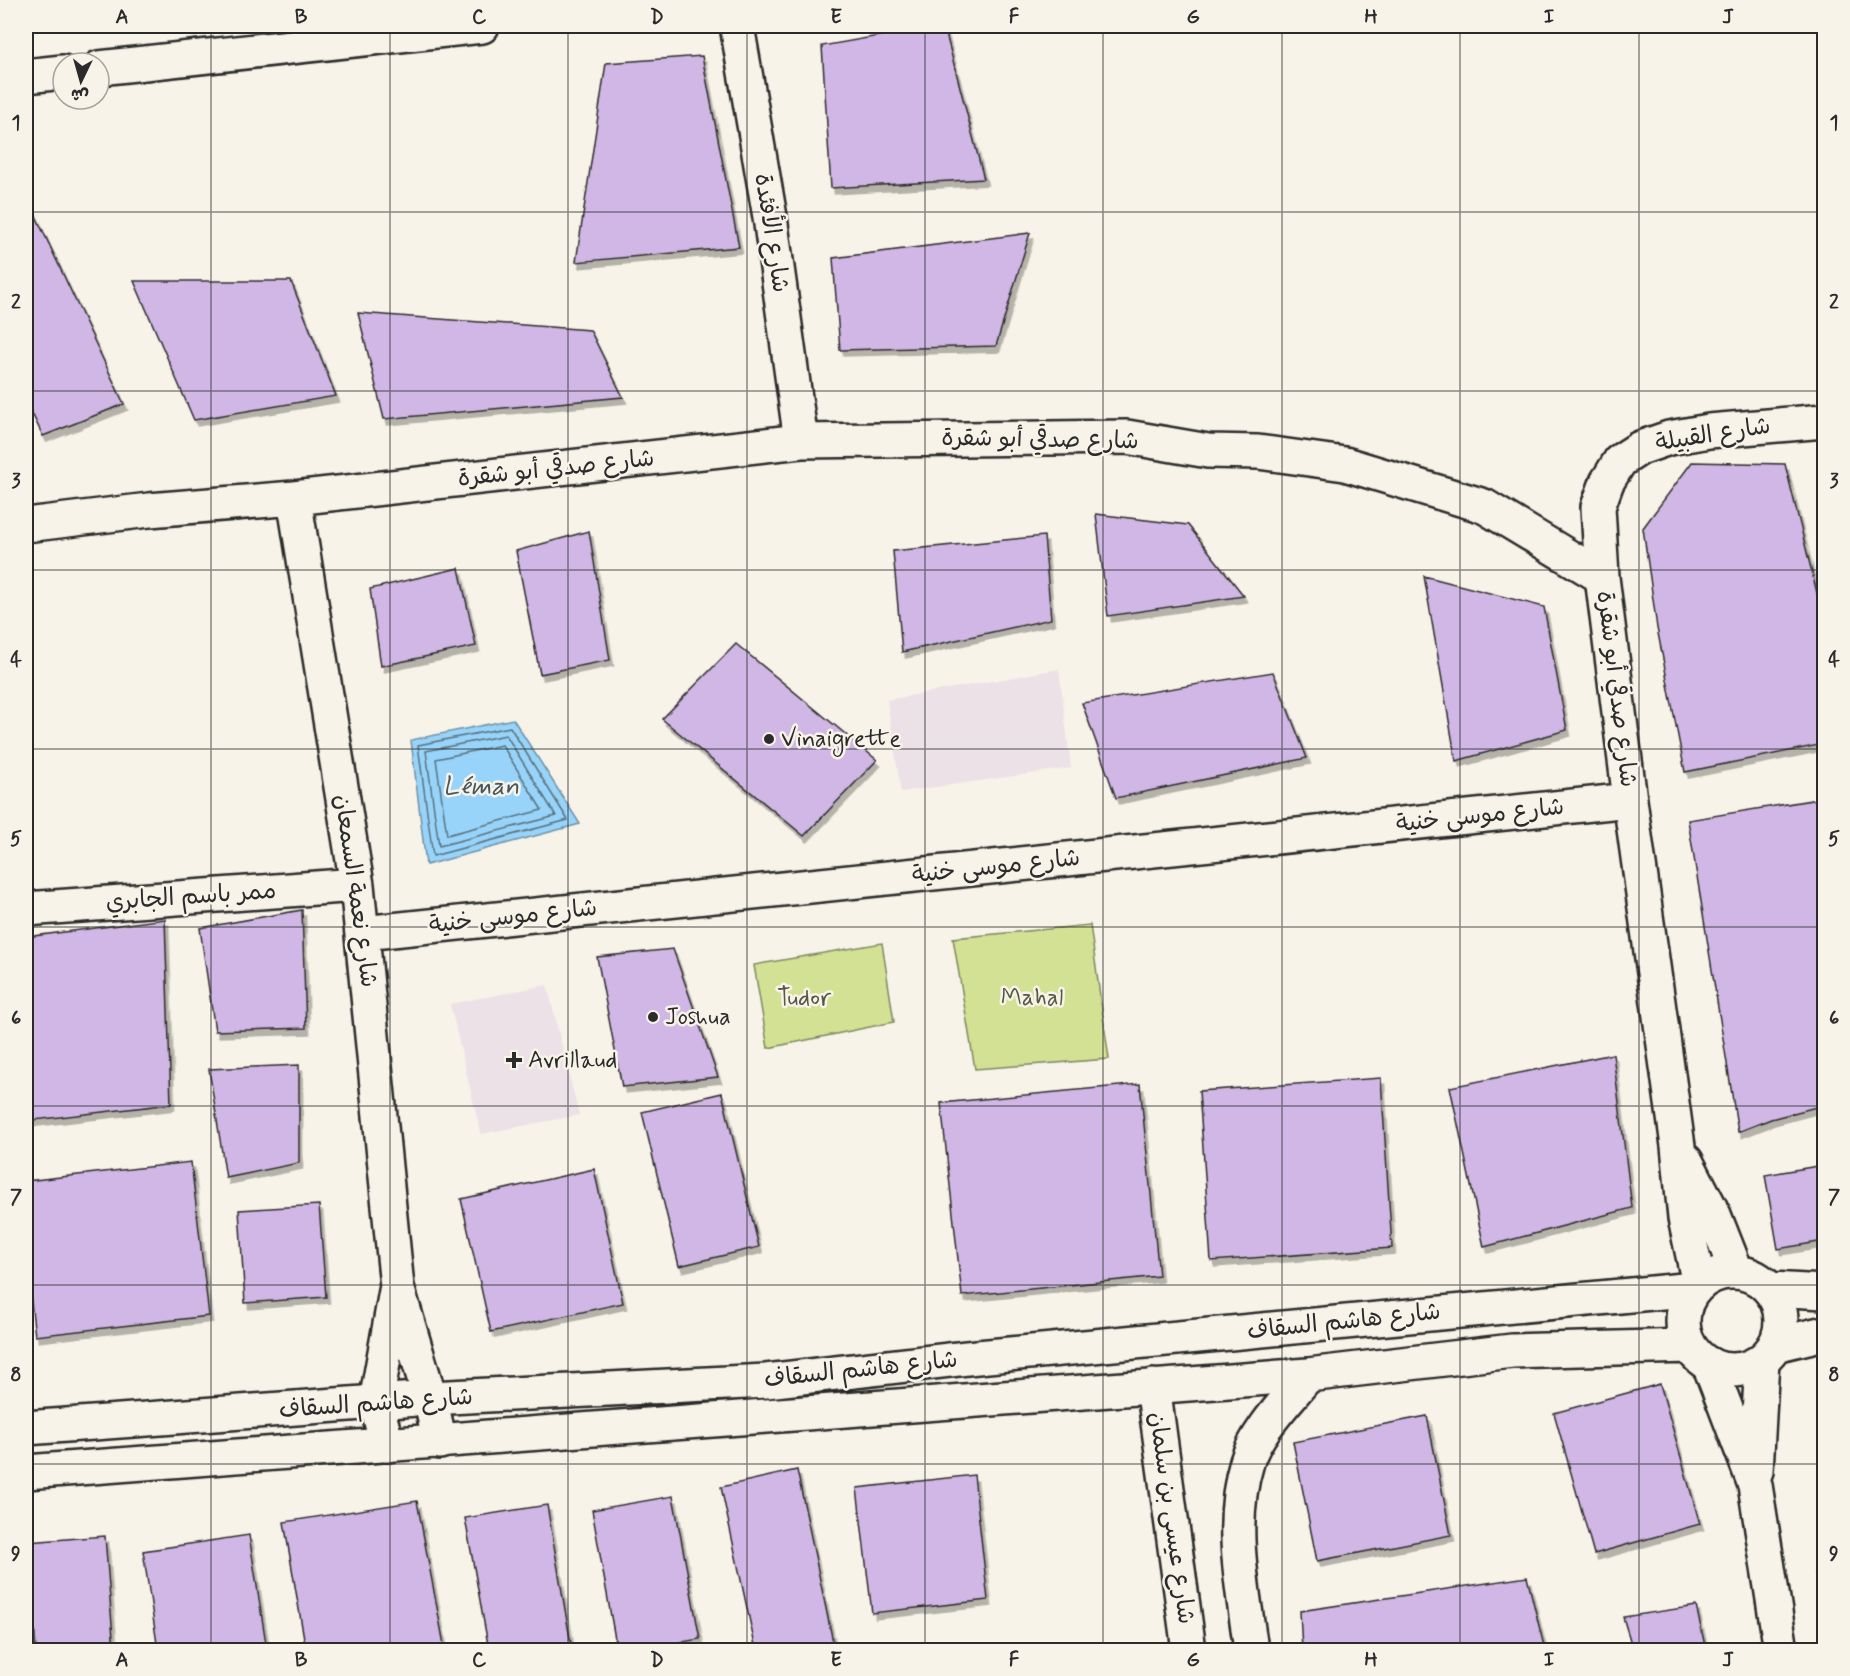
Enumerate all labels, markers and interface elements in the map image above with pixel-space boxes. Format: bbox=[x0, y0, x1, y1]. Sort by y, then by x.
text: A bbox=[115, 4, 129, 31]
text: B bbox=[295, 4, 308, 31]
text: C bbox=[472, 4, 487, 31]
text: D bbox=[650, 4, 664, 31]
text: E bbox=[830, 4, 842, 31]
text: F bbox=[1009, 4, 1020, 31]
text: G bbox=[1186, 4, 1200, 31]
text: H bbox=[1364, 4, 1378, 31]
text: I bbox=[1544, 4, 1554, 31]
text: J bbox=[1722, 4, 1734, 31]
north arrow bbox=[51, 51, 111, 111]
text: ش bbox=[70, 83, 90, 106]
text: 1 bbox=[12, 110, 20, 137]
text: 1 bbox=[1830, 110, 1838, 137]
street label: شارع الأفئدة bbox=[746, 171, 799, 295]
text: 2 bbox=[11, 289, 21, 316]
text: 2 bbox=[1829, 289, 1839, 316]
street label: شارع القبيلة bbox=[1653, 411, 1773, 459]
street label: شارع صدقي أبو شقرة bbox=[941, 421, 1139, 457]
street label: شارع صدقي أبو شقرة bbox=[456, 441, 656, 495]
text: 3 bbox=[11, 468, 21, 495]
text: 3 bbox=[1829, 468, 1839, 495]
street label: شارع صدقي أبو شقرة bbox=[1589, 589, 1645, 789]
text: 4 bbox=[10, 647, 22, 674]
text: 4 bbox=[1828, 647, 1840, 674]
place label: Vinaigrette bbox=[781, 724, 901, 757]
marker: Vinaigrette bbox=[762, 732, 776, 746]
water label: Léman bbox=[443, 770, 519, 804]
street label: شارع موسى خنية bbox=[1394, 792, 1566, 840]
street label: شارع نعمة السمعان bbox=[326, 793, 384, 989]
text: 5 bbox=[10, 826, 22, 853]
text: 5 bbox=[1828, 826, 1840, 853]
street label: شارع موسى خنية bbox=[910, 843, 1082, 891]
street label: ممر باسم الجابري bbox=[105, 876, 277, 919]
street label: شارع موسى خنية bbox=[427, 893, 599, 941]
park label: Tudor bbox=[777, 983, 832, 1014]
park label: Mahal bbox=[1001, 983, 1063, 1014]
place label: Joshua bbox=[665, 1002, 731, 1033]
text: 6 bbox=[11, 1005, 21, 1032]
text: 6 bbox=[1829, 1005, 1839, 1032]
marker: Joshua bbox=[646, 1010, 660, 1024]
place label: Avrillaud bbox=[528, 1045, 617, 1076]
marker: Avrillaud bbox=[505, 1051, 523, 1069]
text: 7 bbox=[10, 1184, 22, 1211]
text: 7 bbox=[1828, 1184, 1840, 1211]
street label: شارع هاشم السقاف bbox=[1246, 1296, 1442, 1349]
street label: شارع هاشم السقاف bbox=[763, 1344, 959, 1397]
text: 8 bbox=[10, 1362, 22, 1389]
text: 8 bbox=[1828, 1362, 1840, 1389]
street label: شارع هاشم السقاف bbox=[278, 1382, 474, 1427]
street label: شارع عيسى بن سلمان bbox=[1141, 1410, 1201, 1626]
text: 9 bbox=[11, 1541, 21, 1568]
text: 9 bbox=[1829, 1541, 1839, 1568]
text: A bbox=[115, 1647, 129, 1674]
text: B bbox=[295, 1647, 308, 1674]
text: C bbox=[472, 1647, 487, 1674]
text: D bbox=[650, 1647, 664, 1674]
text: E bbox=[830, 1647, 842, 1674]
text: F bbox=[1009, 1647, 1020, 1674]
text: G bbox=[1186, 1647, 1200, 1674]
text: H bbox=[1364, 1647, 1378, 1674]
text: I bbox=[1544, 1647, 1554, 1674]
text: J bbox=[1722, 1647, 1734, 1674]

